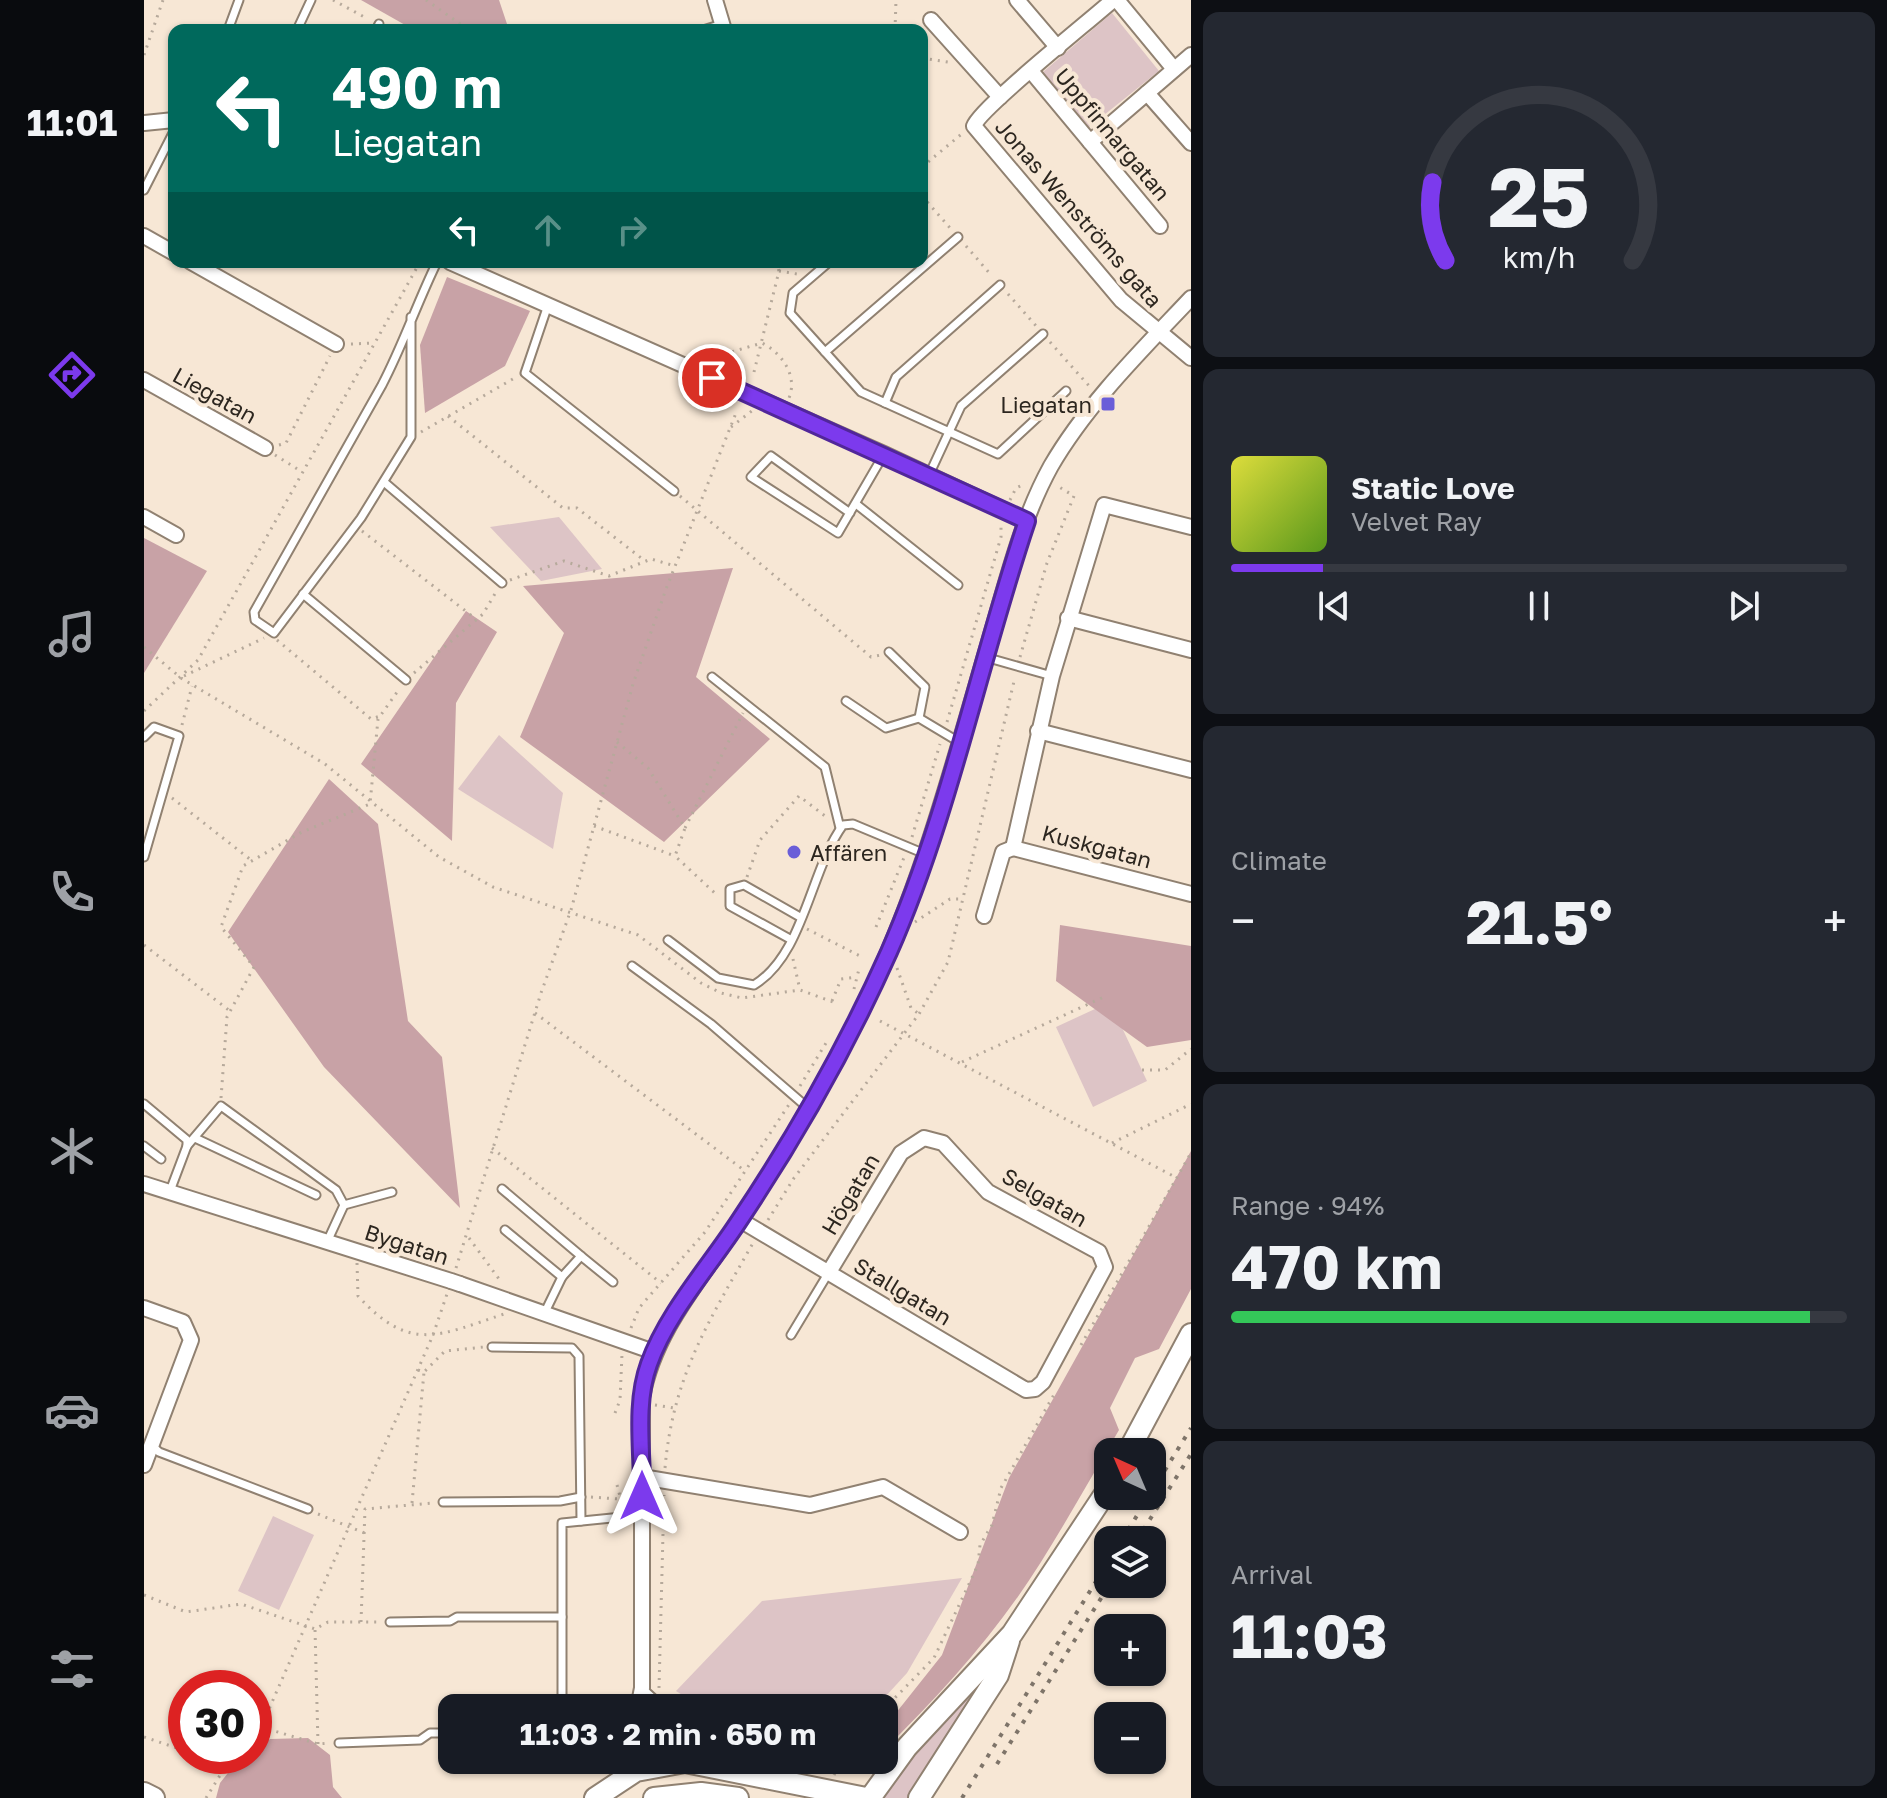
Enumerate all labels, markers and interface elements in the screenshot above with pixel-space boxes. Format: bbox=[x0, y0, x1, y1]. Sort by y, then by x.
text: 490 m bbox=[332, 53, 502, 120]
icon: left bbox=[200, 56, 304, 160]
street label: Uppfinnargatan bbox=[1050, 62, 1176, 206]
text: 11:01 bbox=[27, 101, 117, 144]
street label: Jonas Wenströms gata bbox=[990, 113, 1168, 313]
text: Liegatan bbox=[332, 121, 482, 164]
text: 25 bbox=[1488, 144, 1590, 244]
icon: left bbox=[442, 208, 486, 252]
icon: ahead bbox=[526, 208, 570, 252]
icon: right bbox=[610, 208, 654, 252]
text: km/h bbox=[1503, 240, 1575, 274]
pin bbox=[678, 344, 746, 412]
icon: directions bbox=[44, 347, 100, 403]
icon: arrive bbox=[690, 356, 734, 400]
street label: Liegatan bbox=[168, 361, 262, 429]
place label: Liegatan bbox=[1000, 391, 1092, 418]
marker: Liegatan bbox=[1099, 395, 1117, 413]
text: Static Love bbox=[1351, 470, 1515, 506]
text: Velvet Ray bbox=[1351, 506, 1482, 537]
icon: previous bbox=[1312, 584, 1356, 628]
icon: pause bbox=[1517, 584, 1561, 628]
icon: next bbox=[1722, 584, 1766, 628]
icon: music bbox=[44, 606, 100, 662]
street label: Kuskgatan bbox=[1039, 818, 1155, 874]
place label: Affären bbox=[810, 839, 887, 866]
marker: Affären bbox=[785, 843, 803, 861]
text: Climate bbox=[1231, 845, 1327, 876]
icon: phone bbox=[44, 864, 100, 920]
text: 21.5° bbox=[1466, 885, 1612, 957]
text: − bbox=[1231, 894, 1255, 947]
text: + bbox=[1823, 894, 1847, 947]
icon: climate bbox=[44, 1123, 100, 1179]
street label: Högatan bbox=[815, 1148, 885, 1240]
street label: Selgatan bbox=[997, 1162, 1093, 1232]
text: Range · 94% bbox=[1231, 1190, 1384, 1221]
street label: Bygatan bbox=[362, 1218, 452, 1270]
text: 470 km bbox=[1231, 1230, 1443, 1302]
street label: Stallgatan bbox=[849, 1251, 957, 1331]
icon: car bbox=[44, 1382, 100, 1438]
north arrow bbox=[1094, 1438, 1166, 1510]
map controls bbox=[1094, 1438, 1166, 1774]
position arrow bbox=[600, 1454, 684, 1538]
button: layers bbox=[1094, 1526, 1166, 1598]
text: Arrival bbox=[1231, 1559, 1312, 1590]
text: 11:03 bbox=[1231, 1599, 1388, 1671]
button: + bbox=[1094, 1614, 1166, 1686]
icon: filters bbox=[44, 1641, 100, 1697]
speed limit sign: 30 bbox=[168, 1670, 272, 1774]
button: − bbox=[1094, 1702, 1166, 1774]
text: 11:03 · 2 min · 650 m bbox=[520, 1716, 816, 1752]

